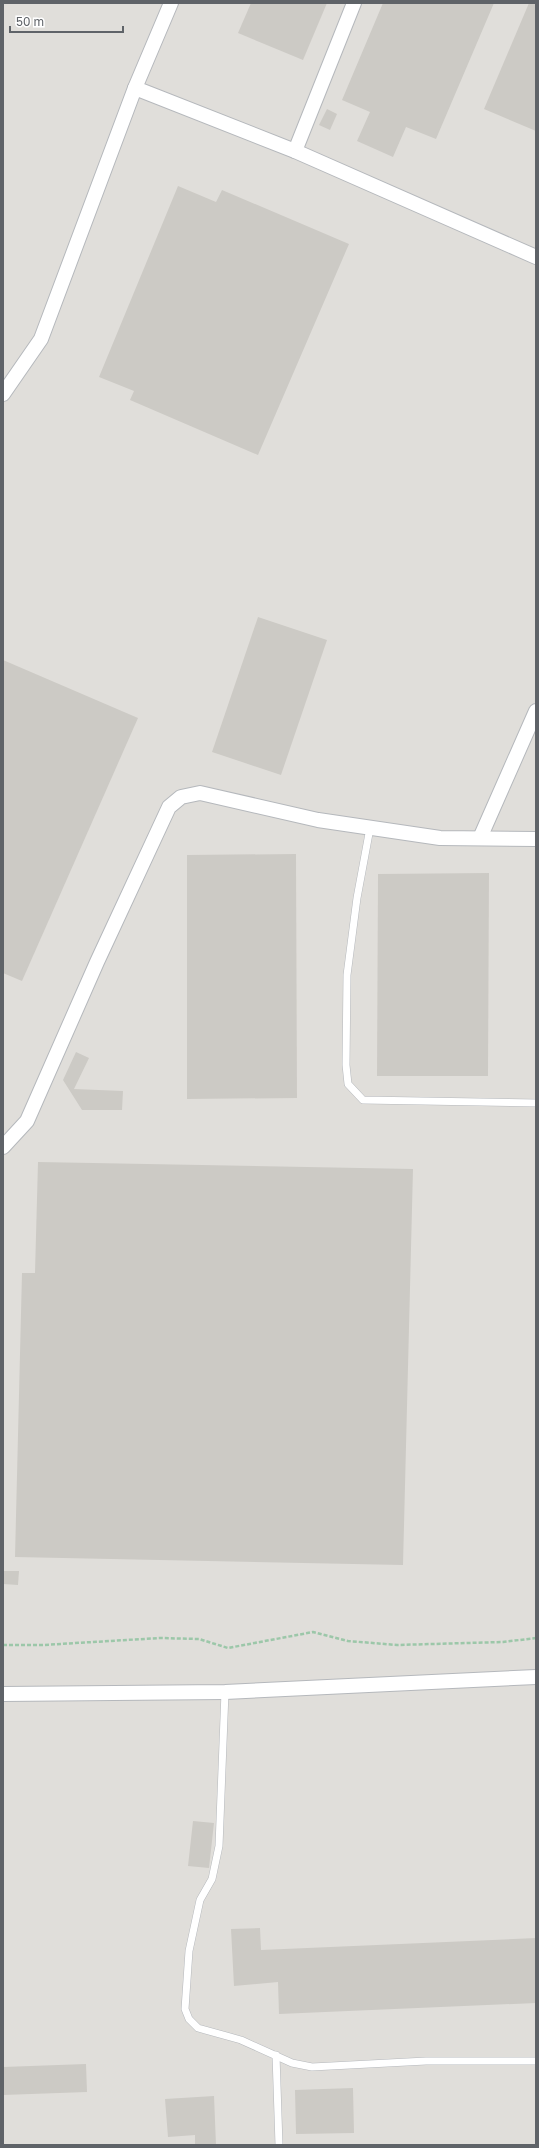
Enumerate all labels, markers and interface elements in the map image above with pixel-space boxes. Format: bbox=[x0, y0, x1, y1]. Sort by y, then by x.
scale bar bbox=[10, 8, 123, 34]
text: 50 m bbox=[16, 14, 44, 29]

